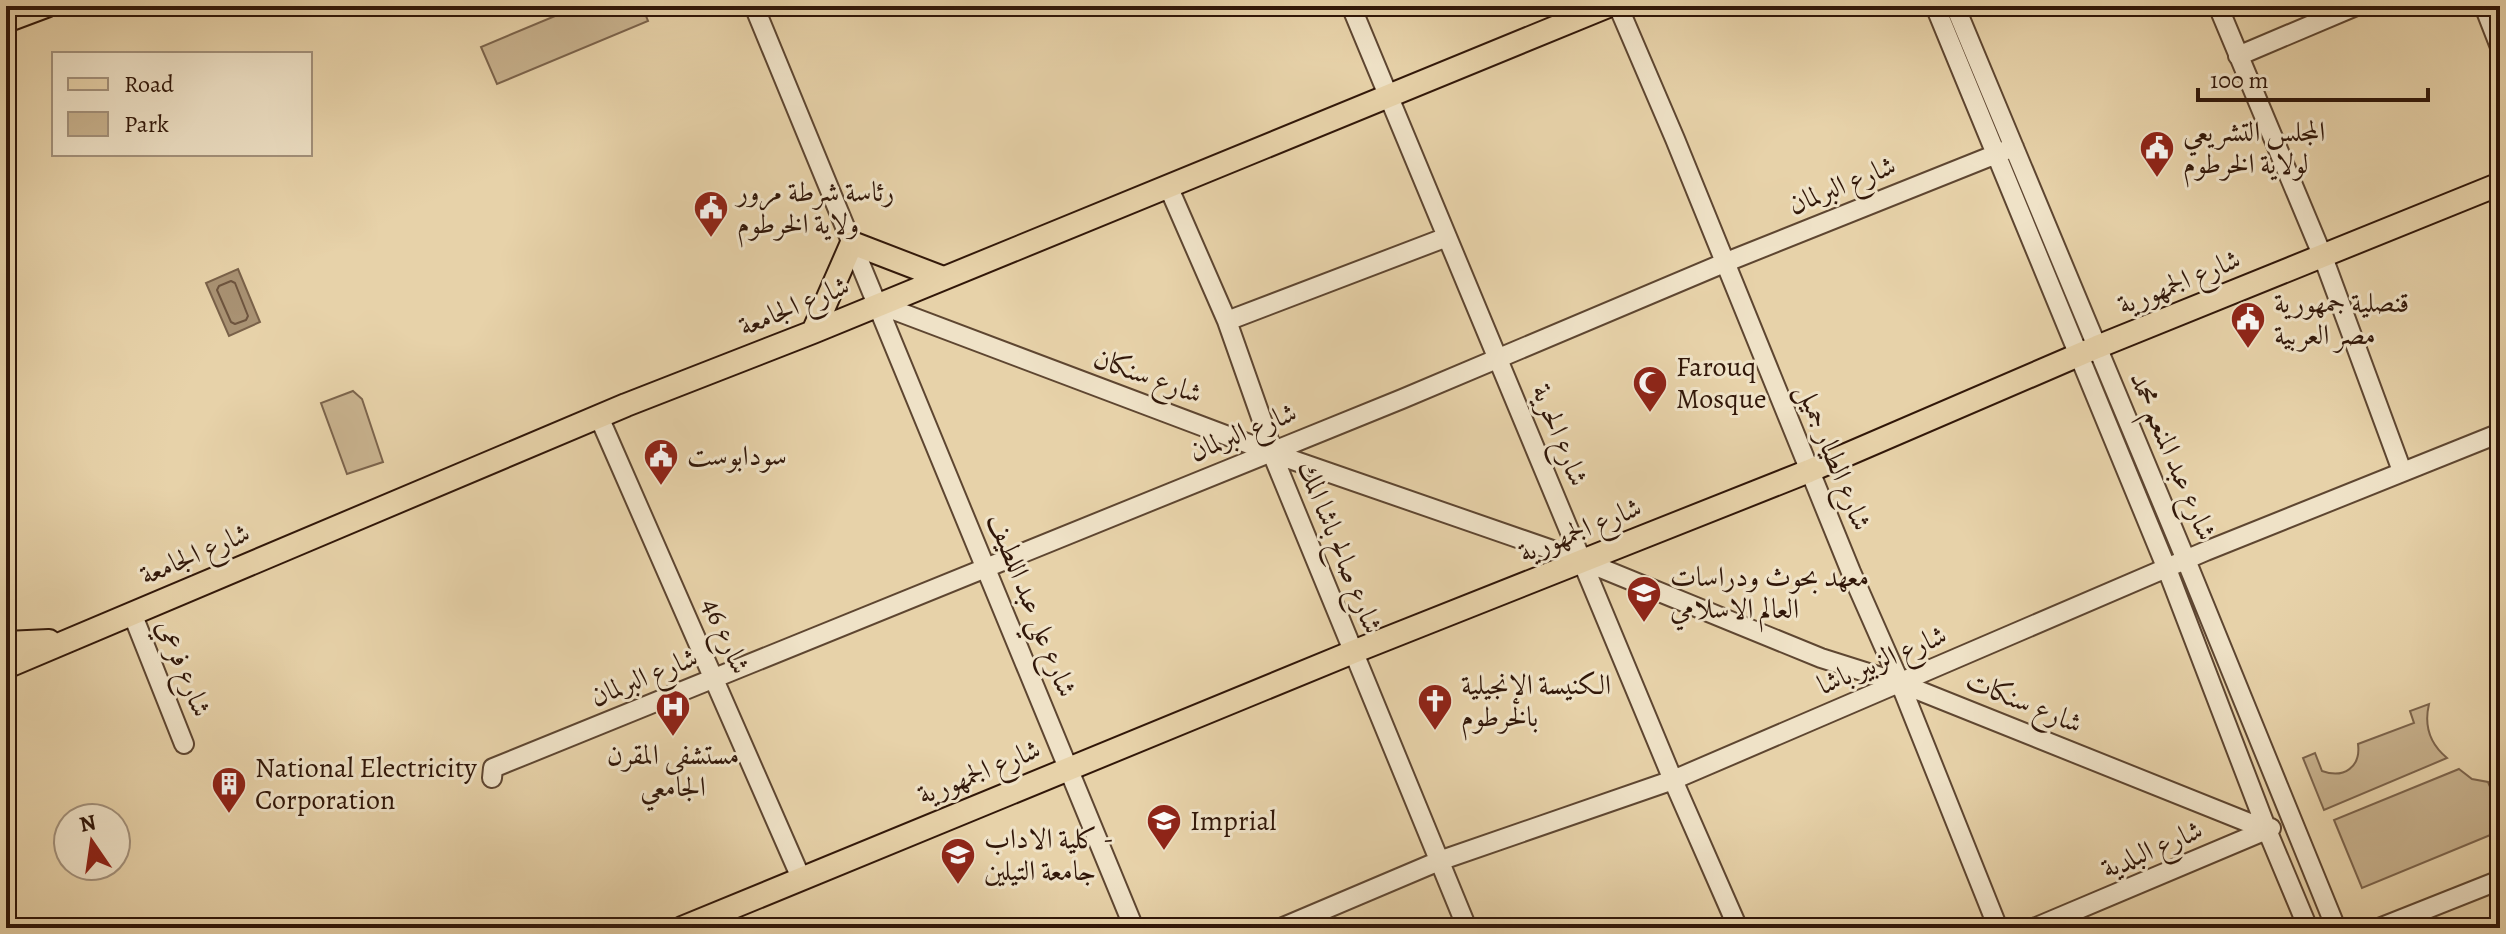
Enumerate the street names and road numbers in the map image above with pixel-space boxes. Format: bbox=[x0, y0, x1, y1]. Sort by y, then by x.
street label: شارع البرلمان bbox=[1783, 146, 1903, 227]
street label: شارع الجمهورية bbox=[2112, 240, 2248, 328]
street label: شارع الجامعة bbox=[733, 267, 856, 349]
street label: شارع سنكان bbox=[1087, 339, 1208, 417]
street label: شارع عبد المنعم محمد bbox=[2114, 366, 2226, 549]
street label: شارع الحرية bbox=[1519, 378, 1598, 493]
street label: شارع الطيار جميل bbox=[1783, 378, 1881, 538]
street label: شارع البرلمان bbox=[1184, 393, 1304, 474]
street label: شارع صالح باشا المك bbox=[1283, 455, 1392, 641]
street label: شارع الجمهورية bbox=[1513, 488, 1649, 576]
street label: شارع علي عبد اللطيف bbox=[971, 507, 1086, 705]
street label: شارع الجامعة bbox=[134, 514, 257, 598]
street label: شارع 46 bbox=[689, 592, 760, 682]
street label: شارع فرعي bbox=[144, 614, 221, 724]
street label: شارع الزبير باشا bbox=[1811, 616, 1954, 708]
street label: شارع البرلمان bbox=[585, 638, 705, 719]
street label: شارع سنكات bbox=[1958, 661, 2088, 746]
street label: شارع الجمهورية bbox=[912, 730, 1048, 818]
street label: شارع البلدية bbox=[2095, 811, 2210, 891]

